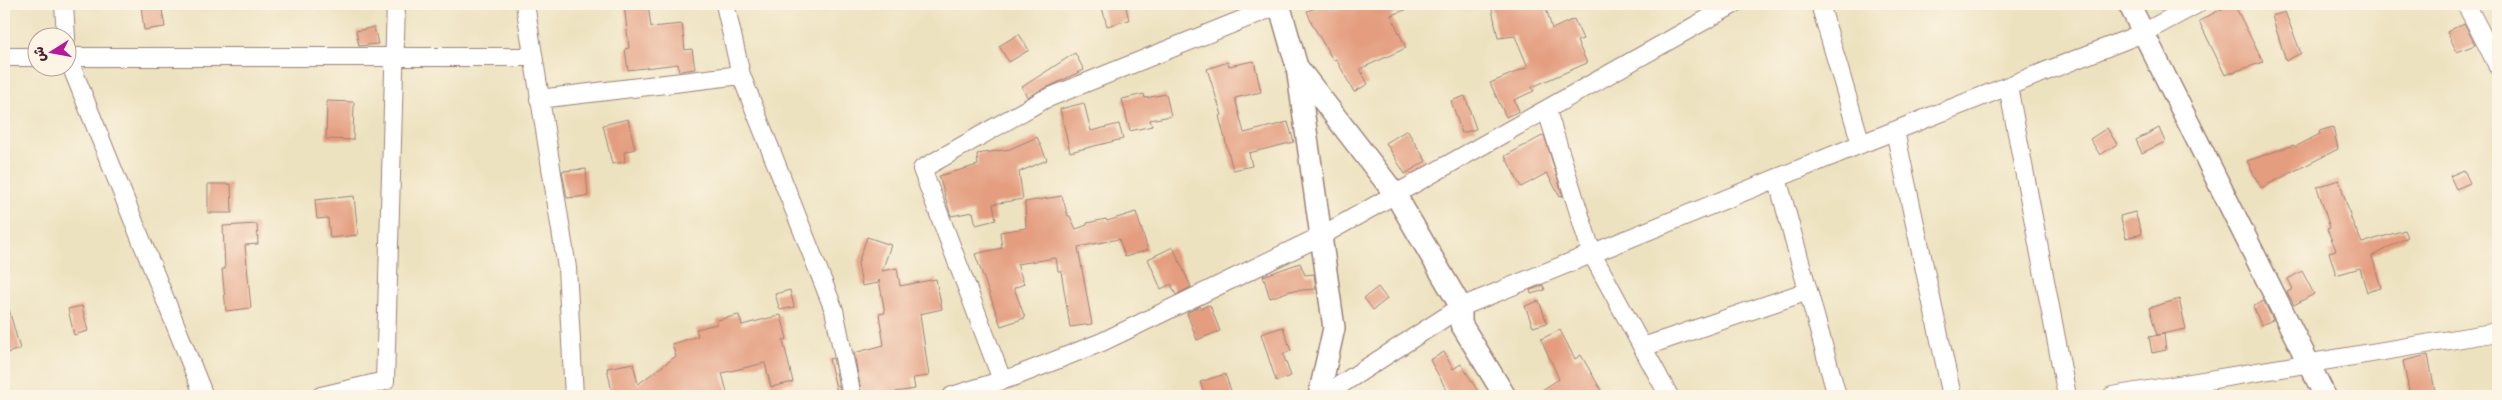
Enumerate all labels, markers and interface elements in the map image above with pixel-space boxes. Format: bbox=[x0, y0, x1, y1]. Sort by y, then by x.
north arrow bbox=[28, 28, 78, 78]
text: ش bbox=[28, 45, 50, 64]

